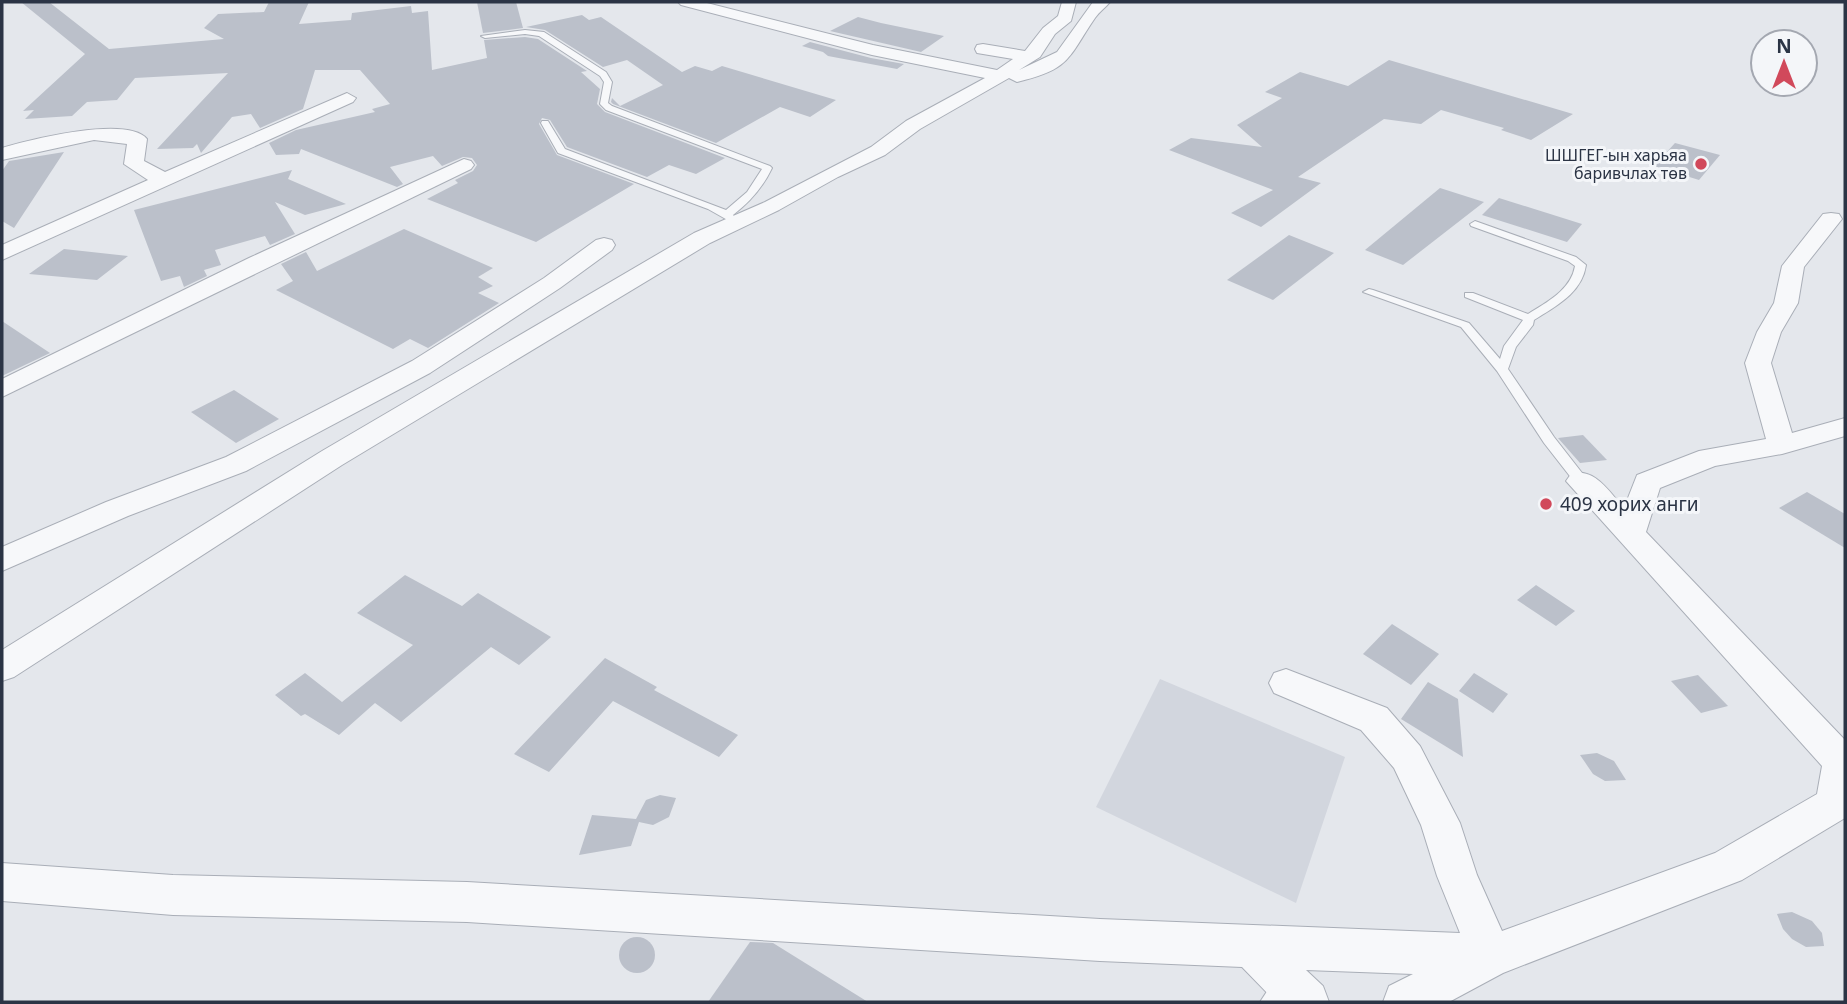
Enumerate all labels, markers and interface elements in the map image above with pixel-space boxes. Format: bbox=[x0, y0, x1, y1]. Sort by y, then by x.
north arrow bbox=[1749, 28, 1819, 98]
text: N bbox=[1776, 33, 1792, 59]
place label: ШШГЕГ-ын харьяа баривчлах төв bbox=[1545, 144, 1687, 184]
marker: ШШГЕГ-ын харьяа баривчлах төв bbox=[1693, 156, 1709, 172]
place label: 409 хорих анги bbox=[1560, 491, 1699, 517]
marker: 409 хорих анги bbox=[1538, 496, 1554, 512]

